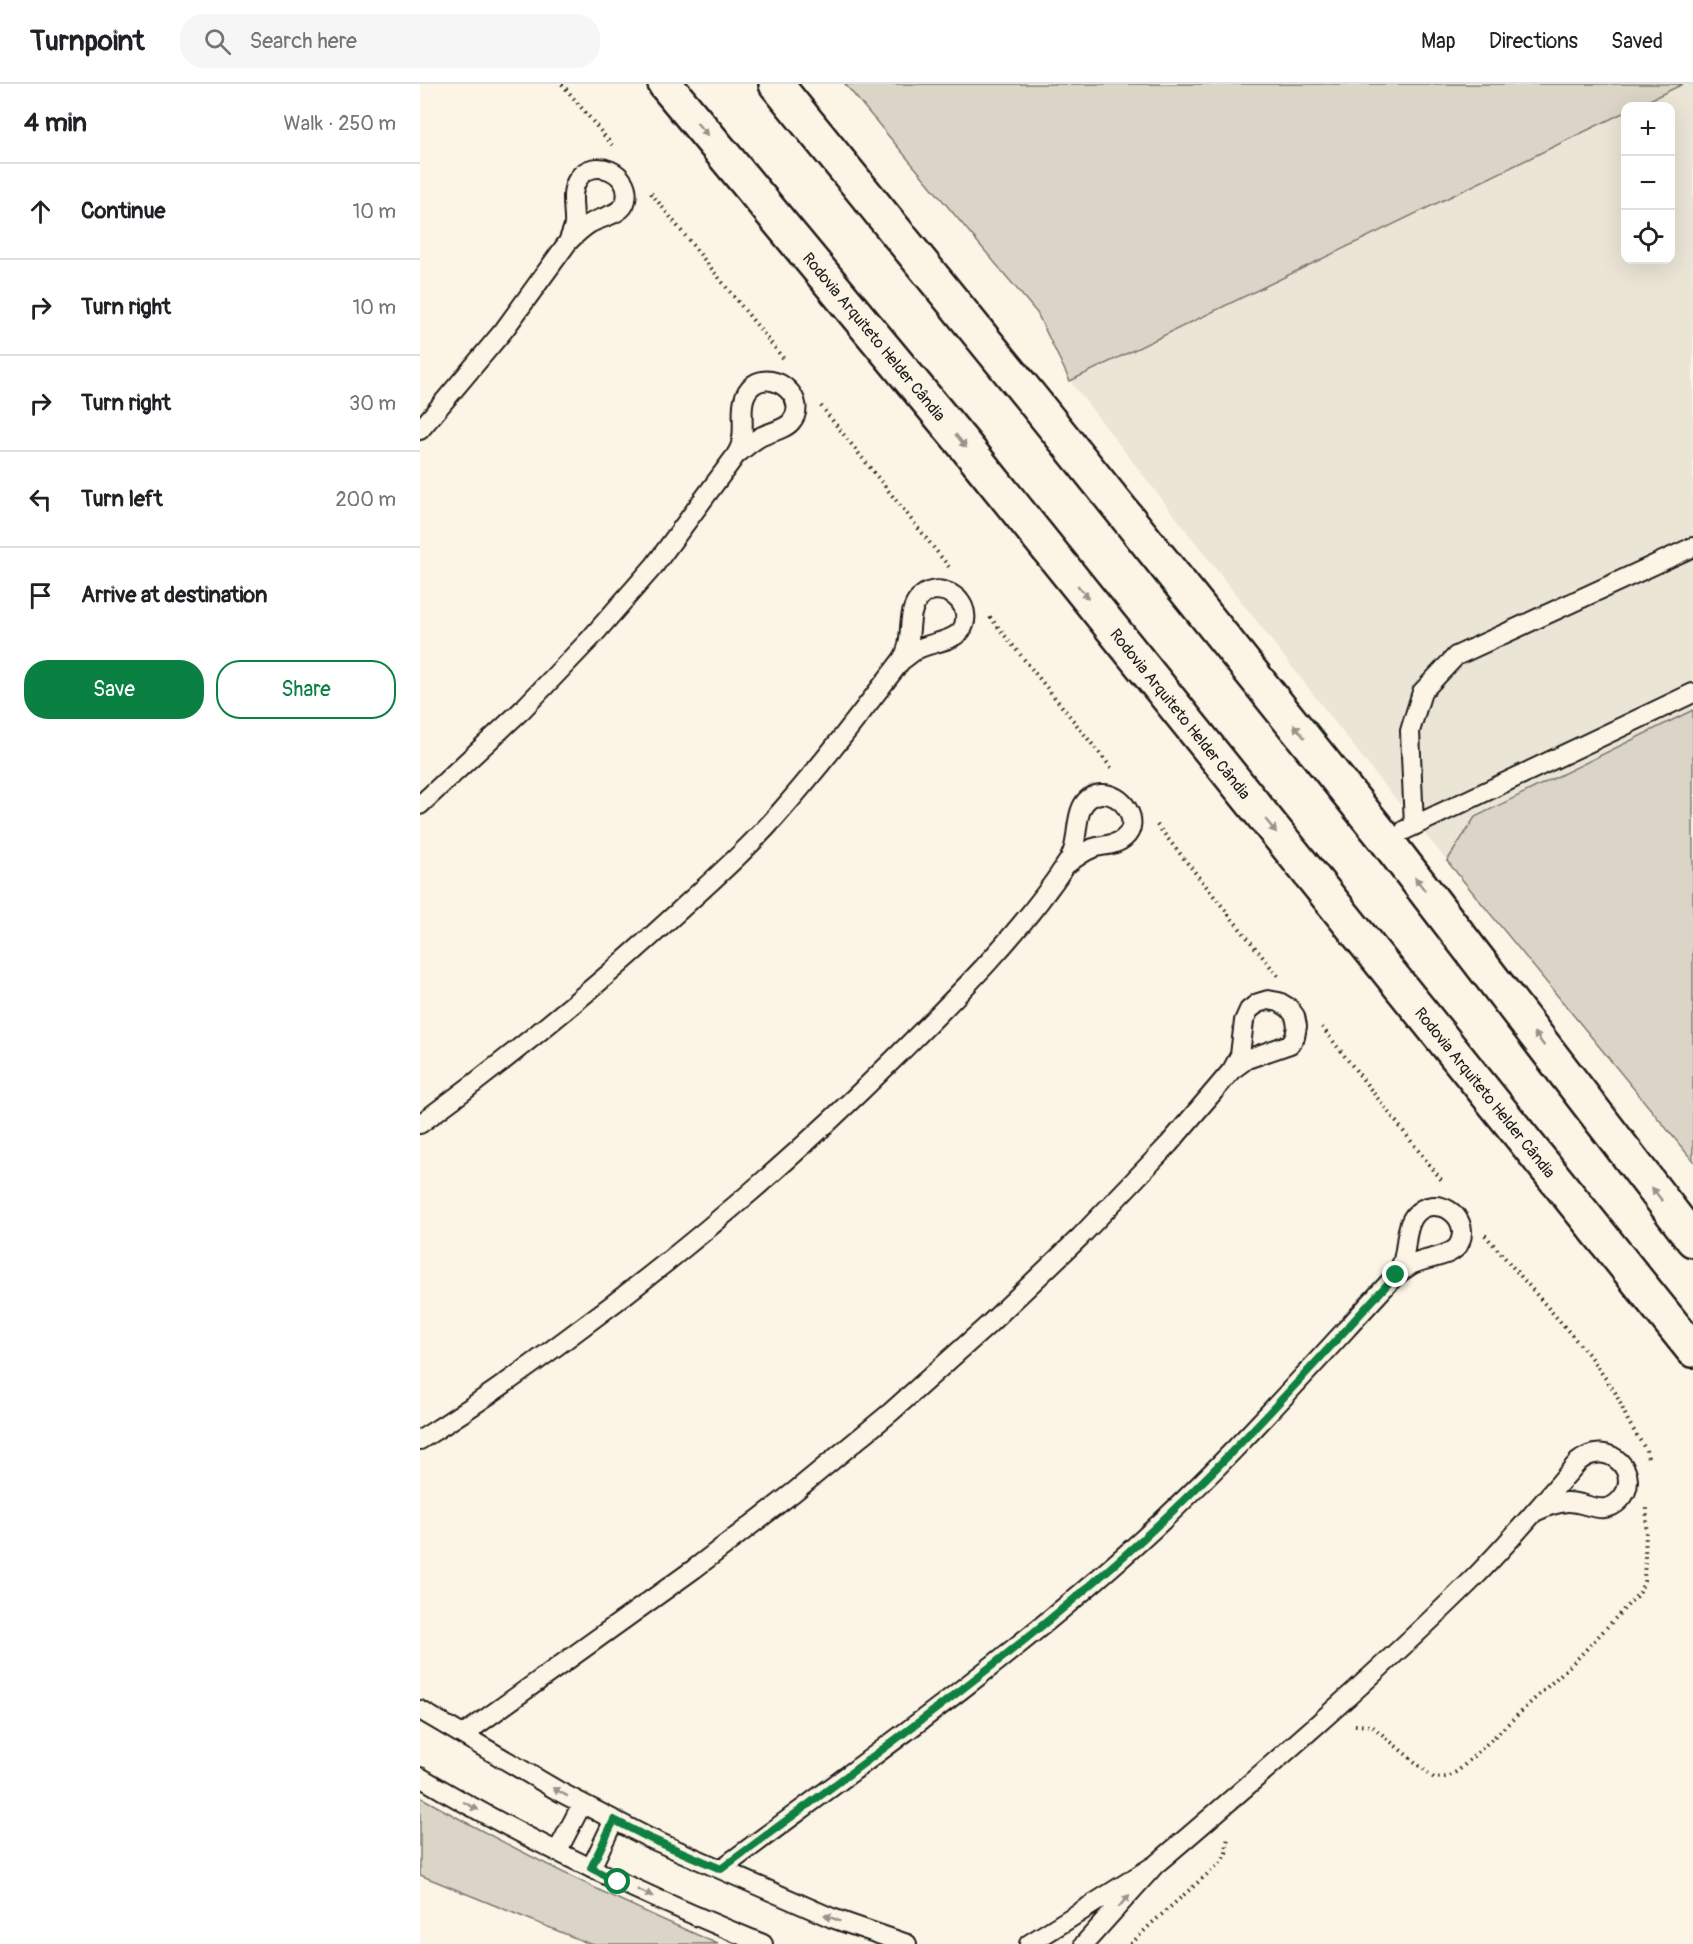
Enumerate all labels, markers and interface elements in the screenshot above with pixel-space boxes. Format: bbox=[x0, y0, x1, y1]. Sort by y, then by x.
search box bbox=[180, 14, 600, 68]
text: Turnpoint bbox=[30, 24, 144, 59]
icon: search bbox=[201, 25, 234, 58]
text: Search here bbox=[249, 27, 357, 55]
text: Map bbox=[1421, 28, 1456, 55]
text: Directions bbox=[1489, 28, 1578, 55]
text: Saved bbox=[1611, 28, 1663, 55]
map controls bbox=[1621, 102, 1675, 264]
button: + bbox=[1621, 102, 1675, 156]
text: 4 min bbox=[24, 107, 87, 139]
text: Walk · 250 m bbox=[284, 111, 396, 136]
one-way arrow bbox=[695, 121, 708, 136]
button: − bbox=[1621, 156, 1675, 210]
icon: ahead bbox=[24, 195, 57, 228]
text: Continue bbox=[81, 197, 165, 225]
text: 10 m bbox=[352, 199, 396, 224]
button: locate bbox=[1621, 210, 1675, 264]
street label: Rodovia Arquiteto Helder Cândia bbox=[798, 249, 949, 426]
icon: right bbox=[24, 291, 57, 324]
text: Turn right bbox=[81, 293, 171, 321]
text: 10 m bbox=[352, 295, 396, 320]
icon: right bbox=[24, 387, 57, 420]
text: Turn right bbox=[81, 389, 171, 417]
text: 30 m bbox=[349, 391, 396, 416]
one-way arrow bbox=[954, 433, 967, 448]
icon: left bbox=[24, 483, 57, 516]
text: Turn left bbox=[81, 485, 163, 513]
text: 200 m bbox=[335, 487, 396, 512]
icon: arrive bbox=[24, 579, 57, 612]
text: Arrive at destination bbox=[81, 581, 267, 609]
one-way arrow bbox=[1077, 585, 1089, 600]
street label: Rodovia Arquiteto Helder Cândia bbox=[1105, 625, 1255, 804]
button: Save bbox=[24, 660, 204, 719]
button: Share bbox=[216, 660, 396, 719]
one-way arrow bbox=[1293, 724, 1306, 739]
one-way arrow bbox=[1265, 818, 1278, 834]
one-way arrow bbox=[1414, 877, 1426, 893]
street label: Rodovia Arquiteto Helder Cândia bbox=[1410, 1004, 1559, 1182]
one-way arrow bbox=[1532, 1031, 1545, 1047]
one-way arrow bbox=[1652, 1186, 1664, 1201]
route end bbox=[1382, 1261, 1408, 1287]
one-way arrow bbox=[551, 1787, 568, 1797]
one-way arrow bbox=[463, 1801, 480, 1811]
route start bbox=[604, 1868, 630, 1894]
one-way arrow bbox=[636, 1889, 653, 1898]
one-way arrow bbox=[1117, 1894, 1130, 1909]
one-way arrow bbox=[823, 1913, 841, 1922]

